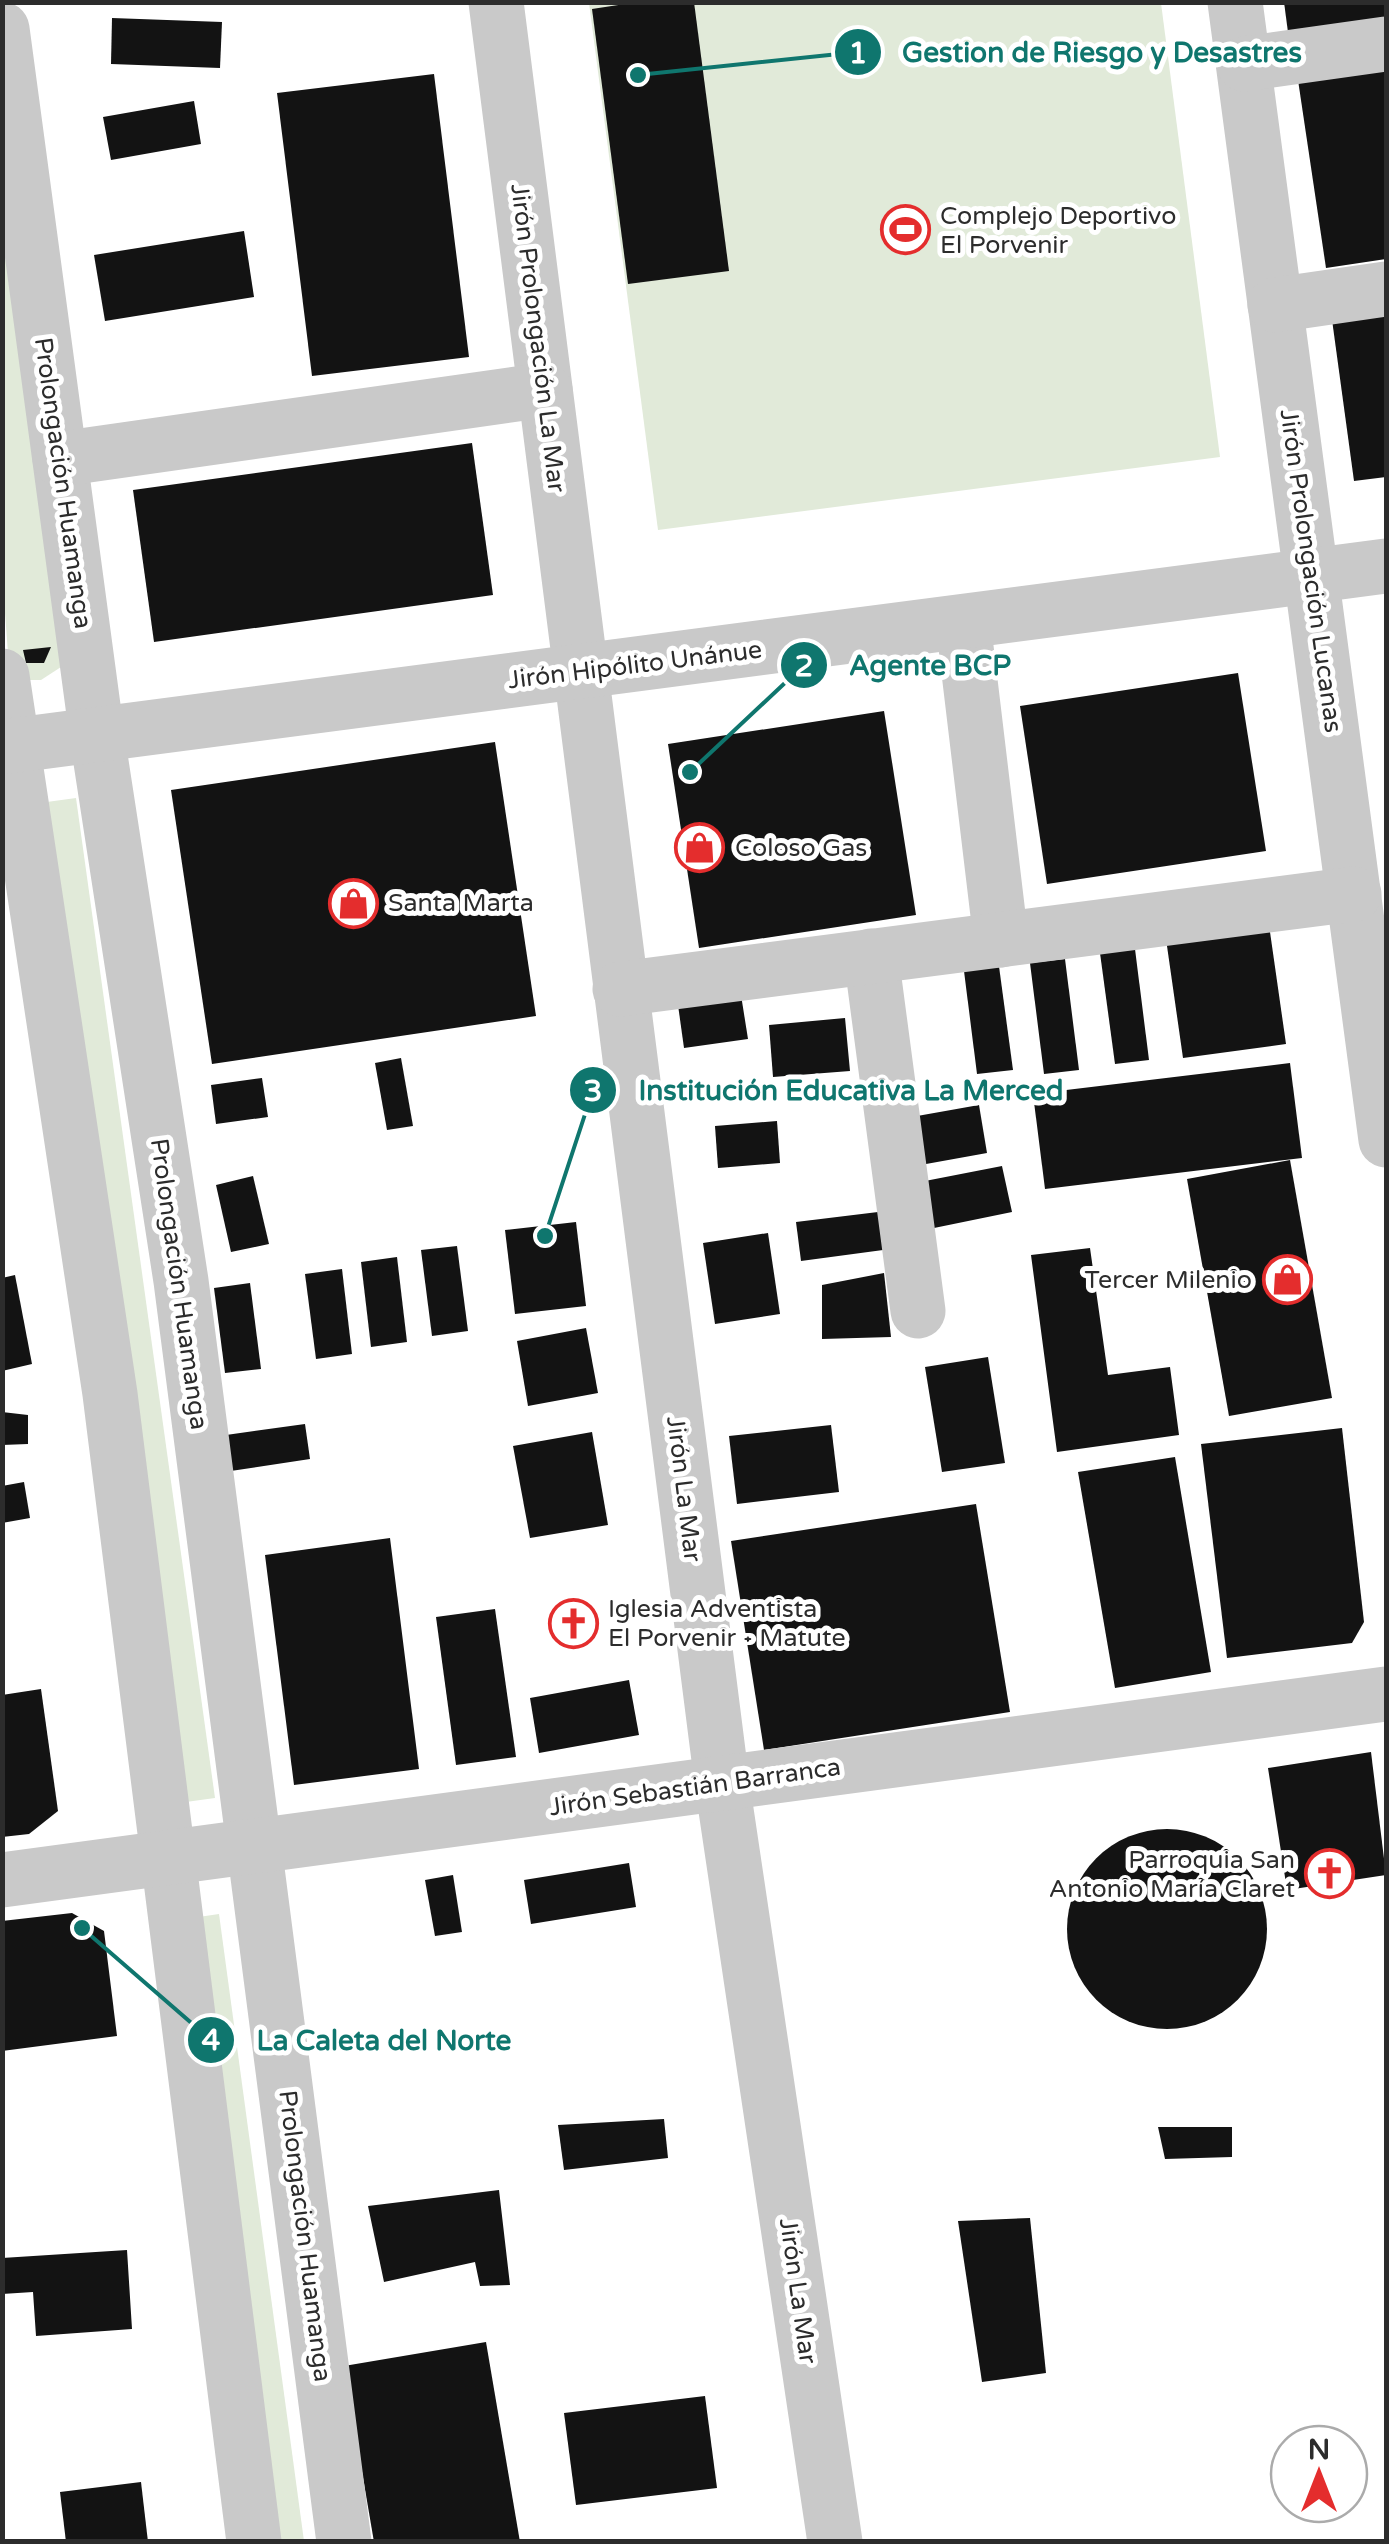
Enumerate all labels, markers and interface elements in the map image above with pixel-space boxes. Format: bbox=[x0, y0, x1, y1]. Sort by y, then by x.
callout: Gestion de Riesgo y Desastres bbox=[833, 23, 1322, 81]
text: 1 bbox=[849, 35, 867, 72]
text: Gestion de Riesgo y Desastres bbox=[902, 36, 1302, 70]
street label: Jirón Prolongación La Mar bbox=[504, 182, 572, 494]
place label: Complejo Deportivo El Porvenir bbox=[940, 201, 1176, 260]
sports icon: Complejo Deportivo El Porvenir bbox=[879, 204, 931, 256]
street label: Prolongación Huamanga bbox=[28, 335, 98, 631]
street label: Jirón Prolongación Lucanas bbox=[1273, 407, 1349, 735]
street label: Jirón Hipólito Unánue bbox=[506, 635, 764, 695]
callout: Agente BCP bbox=[779, 636, 1031, 694]
text: 2 bbox=[795, 648, 813, 685]
text: Agente BCP bbox=[849, 649, 1011, 683]
shop icon: Coloso Gas bbox=[674, 822, 726, 874]
place label: Coloso Gas bbox=[735, 833, 867, 863]
shop icon: Santa Marta bbox=[327, 877, 379, 929]
place label: Santa Marta bbox=[388, 888, 534, 918]
callout: Institución Educativa La Merced bbox=[568, 1061, 1083, 1119]
text: 3 bbox=[584, 1073, 602, 1110]
text: Institución Educativa La Merced bbox=[639, 1074, 1063, 1108]
street label: Prolongación Huamanga bbox=[144, 1136, 214, 1432]
shop icon: Tercer Milenio bbox=[1261, 1254, 1313, 1306]
place label: Tercer Milenio bbox=[1084, 1265, 1252, 1295]
street label: Jirón La Mar bbox=[660, 1414, 708, 1564]
place label: Iglesia Adventista El Porvenir - Matute bbox=[608, 1594, 846, 1653]
church icon: Iglesia Adventista El Porvenir - Matute bbox=[547, 1597, 599, 1649]
street label: Jirón Sebastián Barranca bbox=[547, 1752, 843, 1822]
place label: Parroquia San Antonio María Claret bbox=[1049, 1845, 1295, 1904]
church icon: Parroquia San Antonio María Claret bbox=[1304, 1848, 1356, 1900]
callout: La Caleta del Norte bbox=[186, 2011, 531, 2069]
text: 4 bbox=[202, 2022, 221, 2059]
text: La Caleta del Norte bbox=[257, 2024, 512, 2058]
street label: Prolongación Huamanga bbox=[272, 2088, 338, 2384]
street label: Jirón La Mar bbox=[773, 2216, 823, 2366]
north arrow bbox=[1269, 2424, 1369, 2524]
text: N bbox=[1308, 2433, 1330, 2467]

